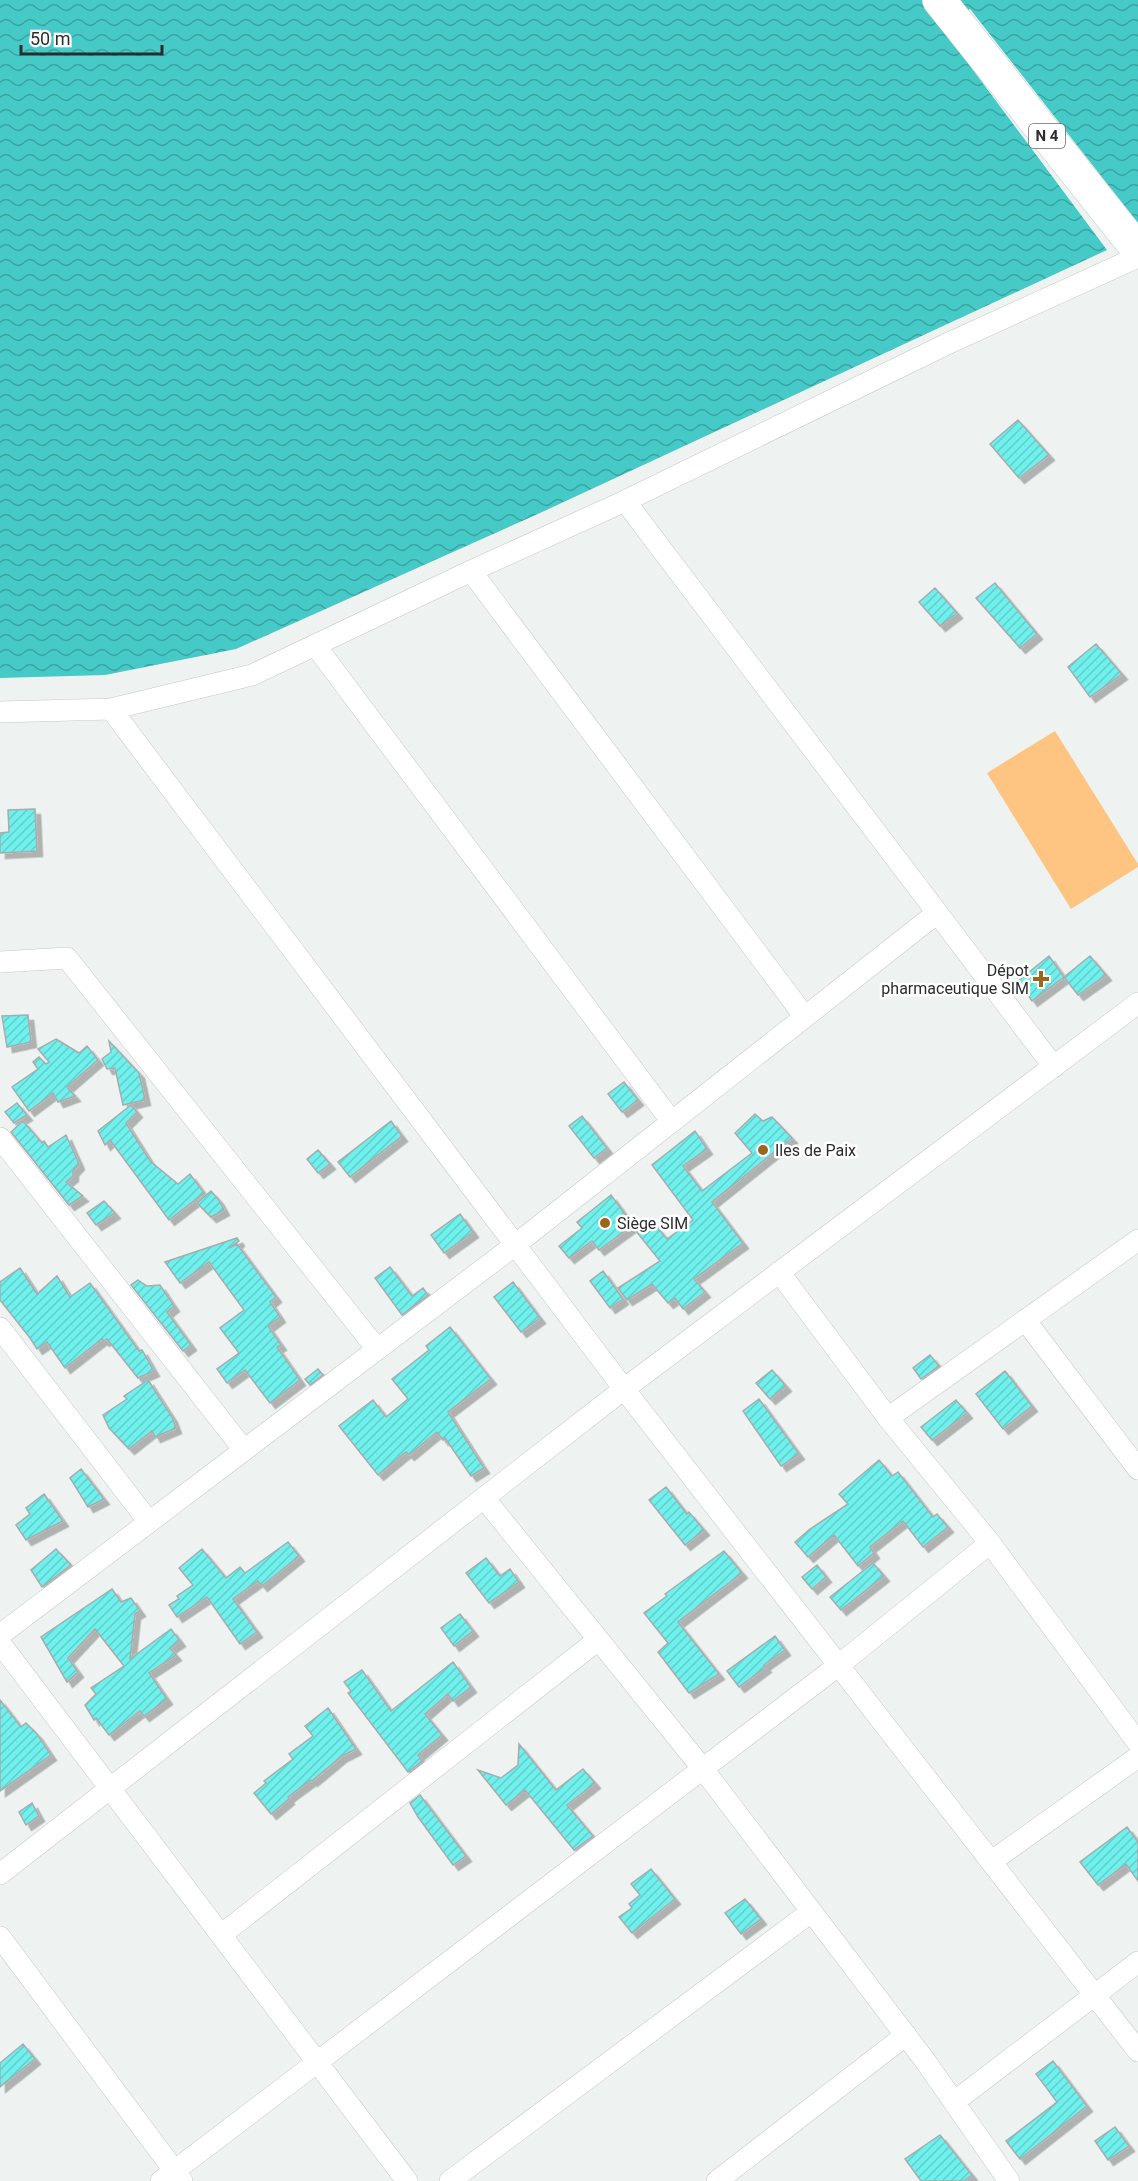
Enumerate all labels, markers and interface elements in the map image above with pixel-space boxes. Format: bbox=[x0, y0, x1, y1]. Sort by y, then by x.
scale bar bbox=[21, 18, 162, 56]
text: 50 m bbox=[30, 28, 70, 49]
road number: N 4 bbox=[1029, 124, 1065, 148]
place label: Dépot pharmaceutique SIM bbox=[881, 961, 1029, 998]
marker: Dépot pharmaceutique SIM bbox=[1034, 972, 1048, 986]
place label: Iles de Paix bbox=[775, 1141, 856, 1160]
marker: Iles de Paix bbox=[756, 1143, 770, 1157]
place label: Siège SIM bbox=[617, 1214, 688, 1233]
marker: Siège SIM bbox=[598, 1216, 612, 1230]

